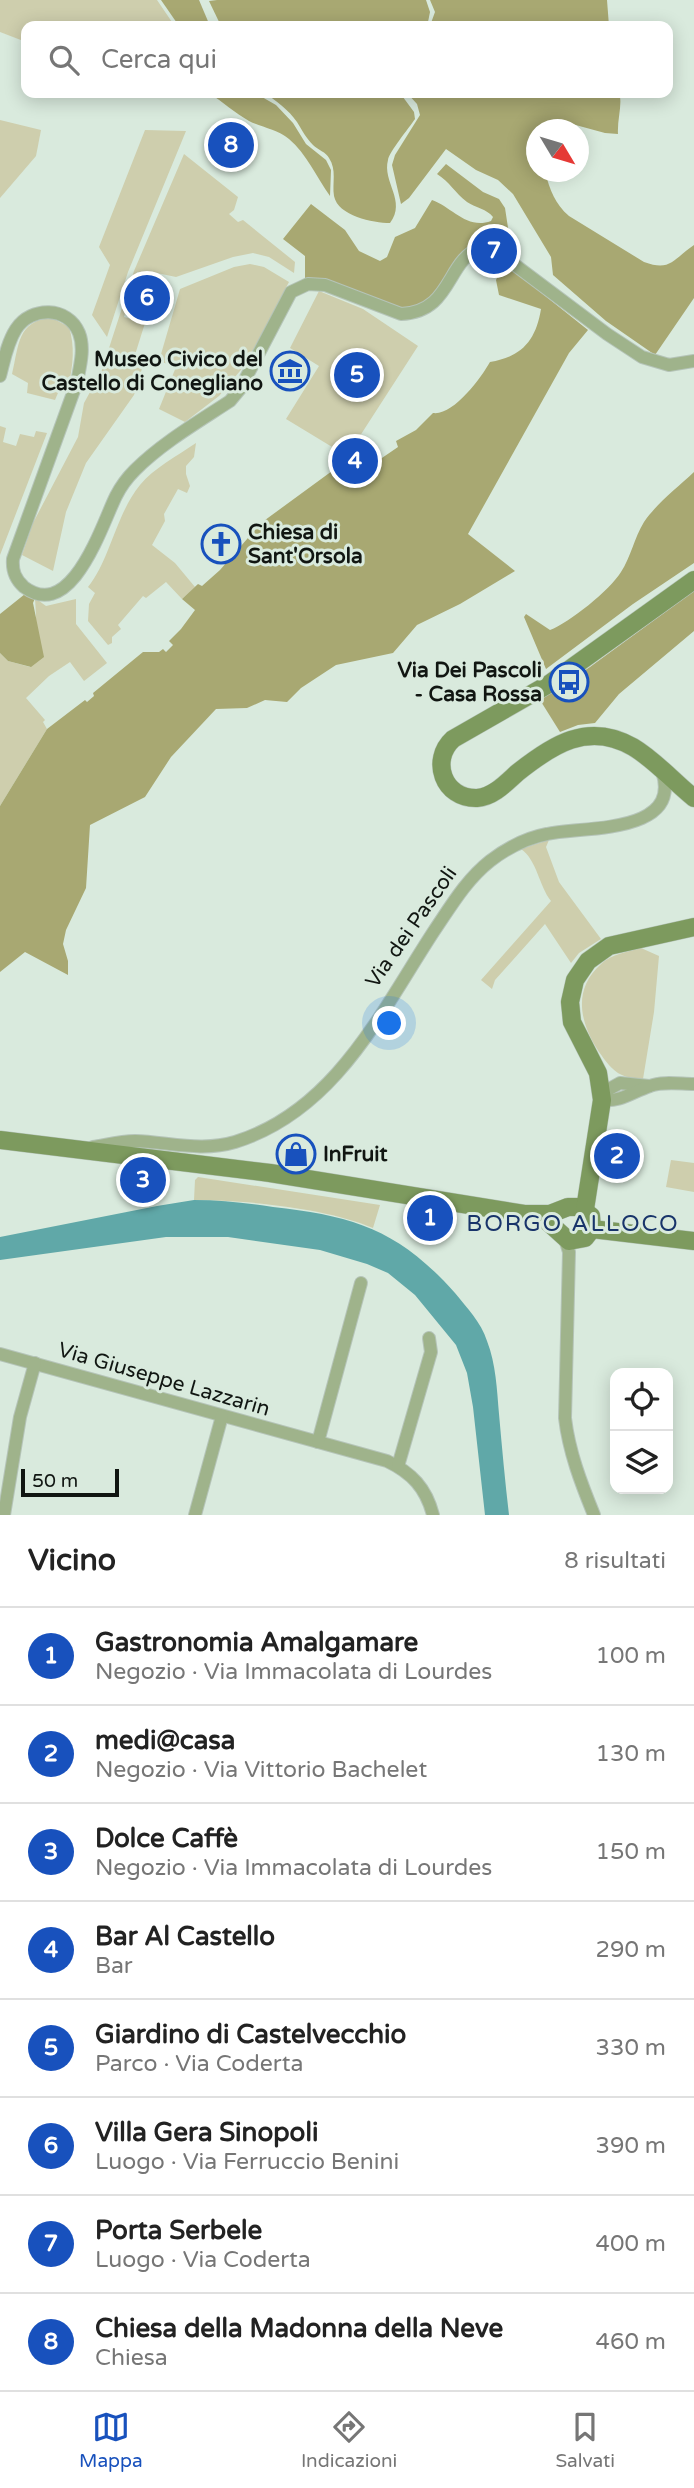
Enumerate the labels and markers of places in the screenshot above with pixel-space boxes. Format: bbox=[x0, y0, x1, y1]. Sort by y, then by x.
pin: 8 bbox=[208, 119, 254, 171]
pin: 7 bbox=[471, 225, 517, 277]
pin: 6 bbox=[124, 272, 170, 324]
place label: Museo Civico del Castello di Conegliano bbox=[41, 347, 263, 396]
pin: 5 bbox=[334, 349, 380, 401]
museum icon: Museo Civico del Castello di Conegliano bbox=[269, 350, 311, 392]
pin: 4 bbox=[332, 435, 378, 487]
place label: Chiesa di Sant'Orsola bbox=[248, 520, 363, 569]
church icon: Chiesa di Sant'Orsola bbox=[200, 523, 242, 565]
place label: Via Dei Pascoli - Casa Rossa bbox=[397, 658, 542, 707]
bus stop icon: Via Dei Pascoli - Casa Rossa bbox=[548, 661, 590, 703]
pin: 2 bbox=[594, 1130, 640, 1182]
shop icon: InFruit bbox=[275, 1133, 317, 1175]
place label: InFruit bbox=[323, 1142, 388, 1167]
pin: 3 bbox=[120, 1154, 166, 1206]
pin: 1 bbox=[407, 1192, 453, 1244]

